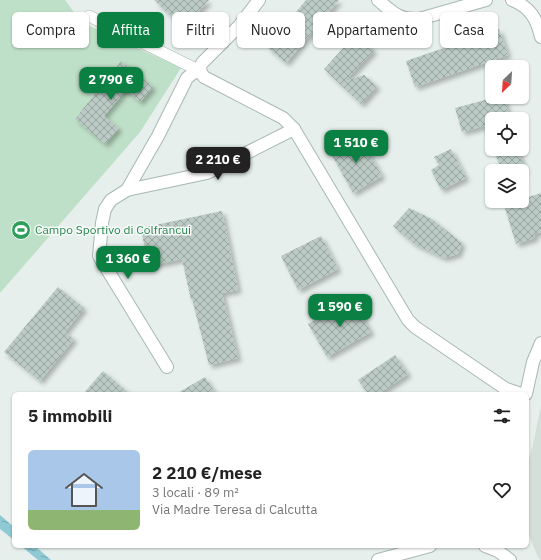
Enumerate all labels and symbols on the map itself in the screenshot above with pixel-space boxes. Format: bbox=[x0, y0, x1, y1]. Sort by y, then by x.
north arrow bbox=[485, 60, 529, 104]
pin: 2 790 € bbox=[74, 67, 148, 101]
pin: 1 510 € bbox=[319, 130, 393, 164]
pin: 2 210 € bbox=[181, 147, 255, 181]
sports icon: Campo Sportivo di Colfrancui bbox=[10, 219, 32, 241]
place label: Campo Sportivo di Colfrancui bbox=[35, 222, 191, 237]
pin: 1 360 € bbox=[91, 246, 165, 280]
pin: 1 590 € bbox=[303, 294, 377, 328]

